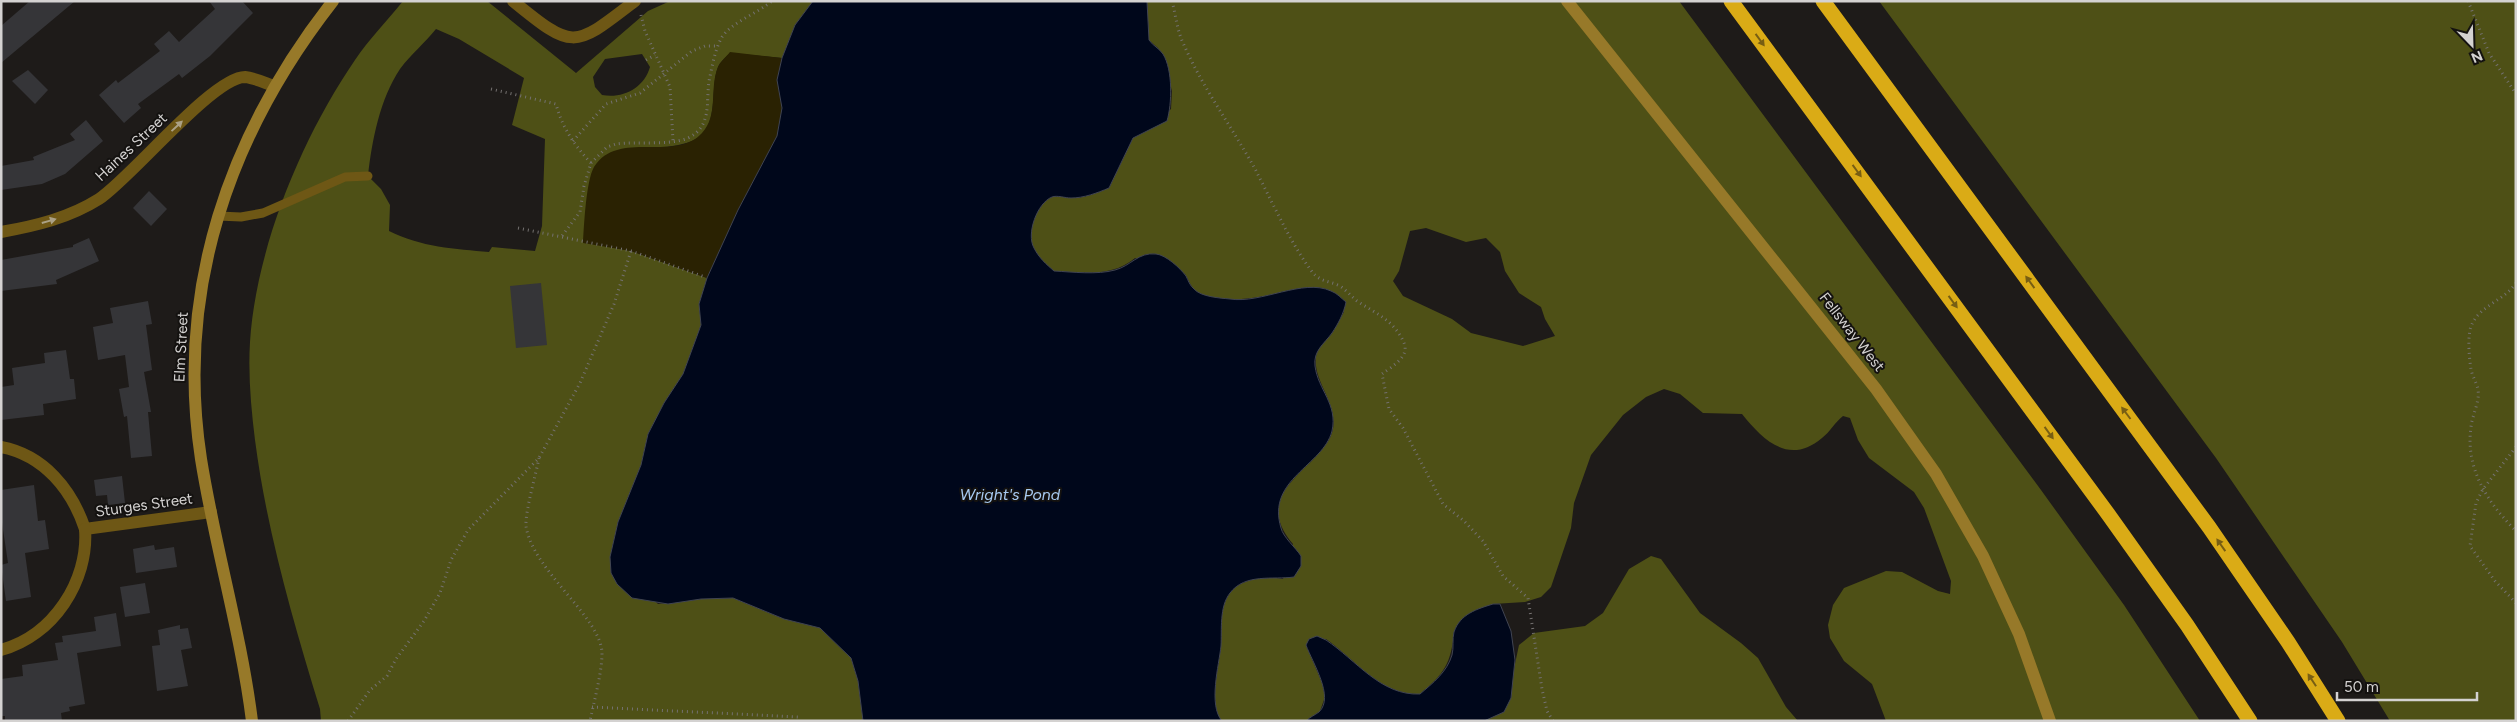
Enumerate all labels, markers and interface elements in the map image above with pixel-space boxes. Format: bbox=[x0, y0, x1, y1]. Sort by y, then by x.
north arrow bbox=[2447, 20, 2497, 70]
one-way arrow bbox=[1755, 34, 1765, 47]
text: N bbox=[2469, 47, 2485, 66]
street label: Haines Street bbox=[91, 109, 171, 185]
one-way arrow bbox=[171, 120, 183, 132]
one-way arrow bbox=[1851, 164, 1862, 177]
one-way arrow bbox=[41, 217, 56, 225]
one-way arrow bbox=[2025, 275, 2035, 289]
street label: Fellsway West bbox=[1816, 289, 1889, 375]
one-way arrow bbox=[1948, 295, 1958, 309]
street label: Elm Street bbox=[170, 311, 192, 383]
one-way arrow bbox=[2121, 407, 2132, 420]
one-way arrow bbox=[2044, 426, 2054, 440]
water label: Wright's Pond bbox=[960, 485, 1061, 504]
street label: Sturges Street bbox=[94, 489, 194, 521]
one-way arrow bbox=[2216, 538, 2226, 551]
scale bar bbox=[2337, 670, 2477, 702]
one-way arrow bbox=[2307, 673, 2317, 686]
text: 50 m bbox=[2344, 678, 2379, 696]

